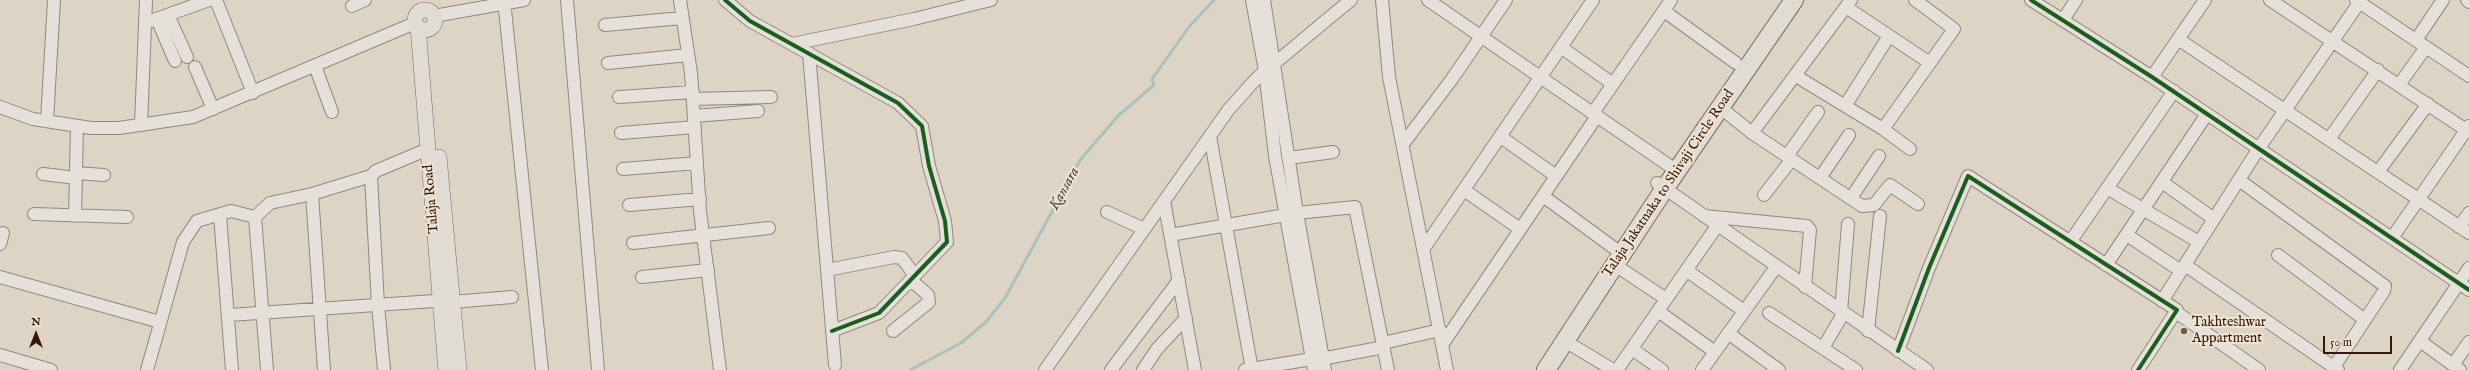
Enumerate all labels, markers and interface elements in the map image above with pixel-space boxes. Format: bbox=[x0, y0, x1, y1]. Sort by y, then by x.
street label: Talaja Jakatnaka to Shivaji Circle Road bbox=[1600, 87, 1738, 281]
street label: Talaja Road bbox=[421, 164, 443, 234]
water label: Kansara bbox=[1046, 164, 1084, 214]
north arrow bbox=[16, 314, 56, 354]
text: N bbox=[31, 315, 41, 329]
place label: Takhteshwar Appartment bbox=[2192, 315, 2266, 348]
marker: Takhteshwar Appartment bbox=[2179, 326, 2189, 336]
scale bar bbox=[2325, 328, 2394, 354]
text: 50 m bbox=[2330, 335, 2352, 350]

